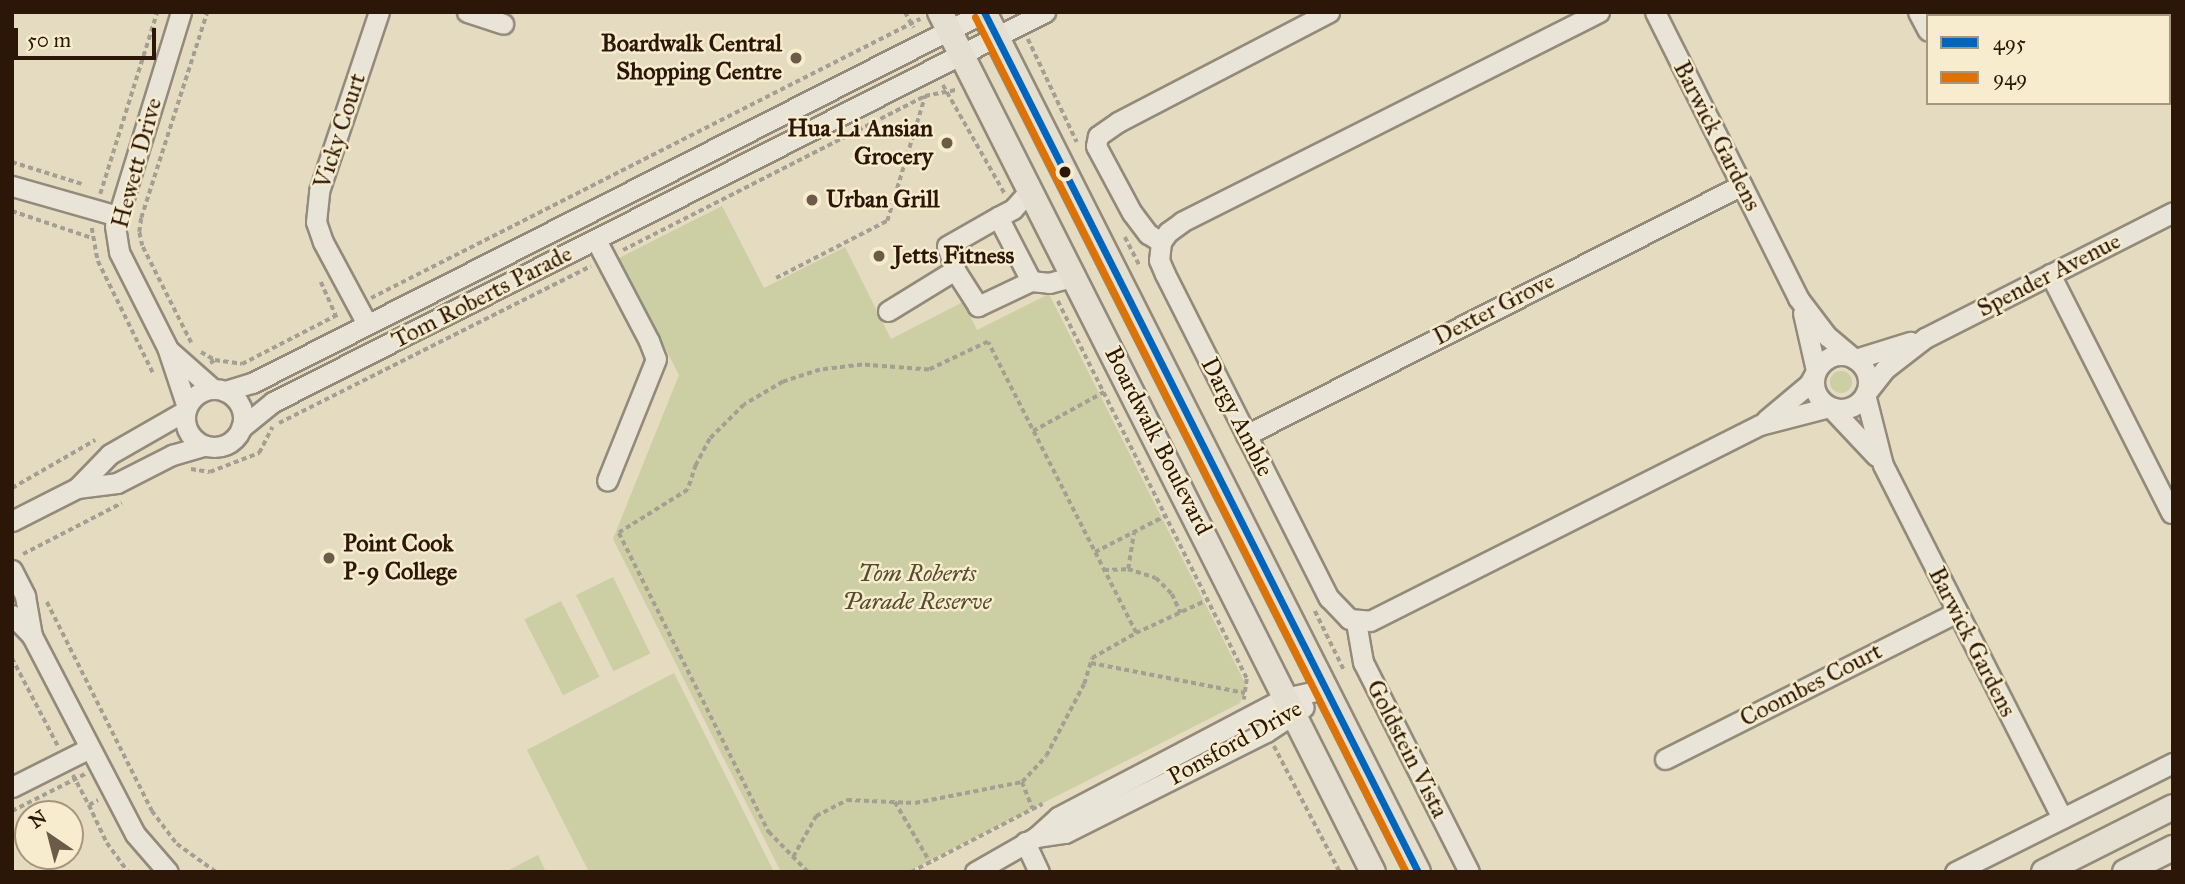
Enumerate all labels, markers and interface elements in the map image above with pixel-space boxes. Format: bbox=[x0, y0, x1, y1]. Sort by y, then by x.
scale bar bbox=[18, 14, 159, 58]
legend bbox=[1926, 14, 2171, 105]
text: 50 m bbox=[27, 27, 71, 53]
place label: Boardwalk Central Shopping Centre bbox=[601, 30, 782, 86]
text: 495 bbox=[1993, 30, 2026, 56]
marker: Boardwalk Central Shopping Centre bbox=[788, 50, 804, 66]
street label: Barwick Gardens bbox=[1667, 56, 1767, 216]
text: 949 bbox=[1993, 65, 2027, 91]
street label: Vicky Court bbox=[308, 70, 372, 192]
street label: Hewett Drive bbox=[106, 95, 168, 231]
place label: Hua Li Ansian Grocery bbox=[787, 115, 933, 171]
marker: Hua Li Ansian Grocery bbox=[939, 135, 955, 151]
unlabelled marker bbox=[1058, 165, 1072, 179]
place label: Urban Grill bbox=[826, 186, 939, 214]
marker: Urban Grill bbox=[804, 192, 820, 208]
street label: Spender Avenue bbox=[1972, 227, 2126, 323]
street label: Tom Roberts Parade bbox=[387, 239, 577, 355]
place label: Jetts Fitness bbox=[893, 242, 1014, 270]
marker: Jetts Fitness bbox=[871, 248, 887, 264]
street label: Dexter Grove bbox=[1429, 266, 1559, 352]
street label: Boardwalk Boulevard bbox=[1098, 342, 1218, 540]
street label: Dargy Amble bbox=[1195, 353, 1279, 481]
place label: Point Cook P-9 College bbox=[343, 530, 457, 586]
marker: Point Cook P-9 College bbox=[321, 550, 337, 566]
park label: Tom Roberts Parade Reserve bbox=[842, 560, 992, 616]
street label: Barwick Gardens bbox=[1922, 562, 2022, 722]
street label: Coombes Court bbox=[1735, 637, 1887, 733]
street label: Goldstein Vista bbox=[1360, 675, 1454, 823]
street label: Ponsford Drive bbox=[1163, 694, 1307, 792]
north arrow bbox=[14, 800, 84, 870]
text: N bbox=[25, 805, 51, 833]

